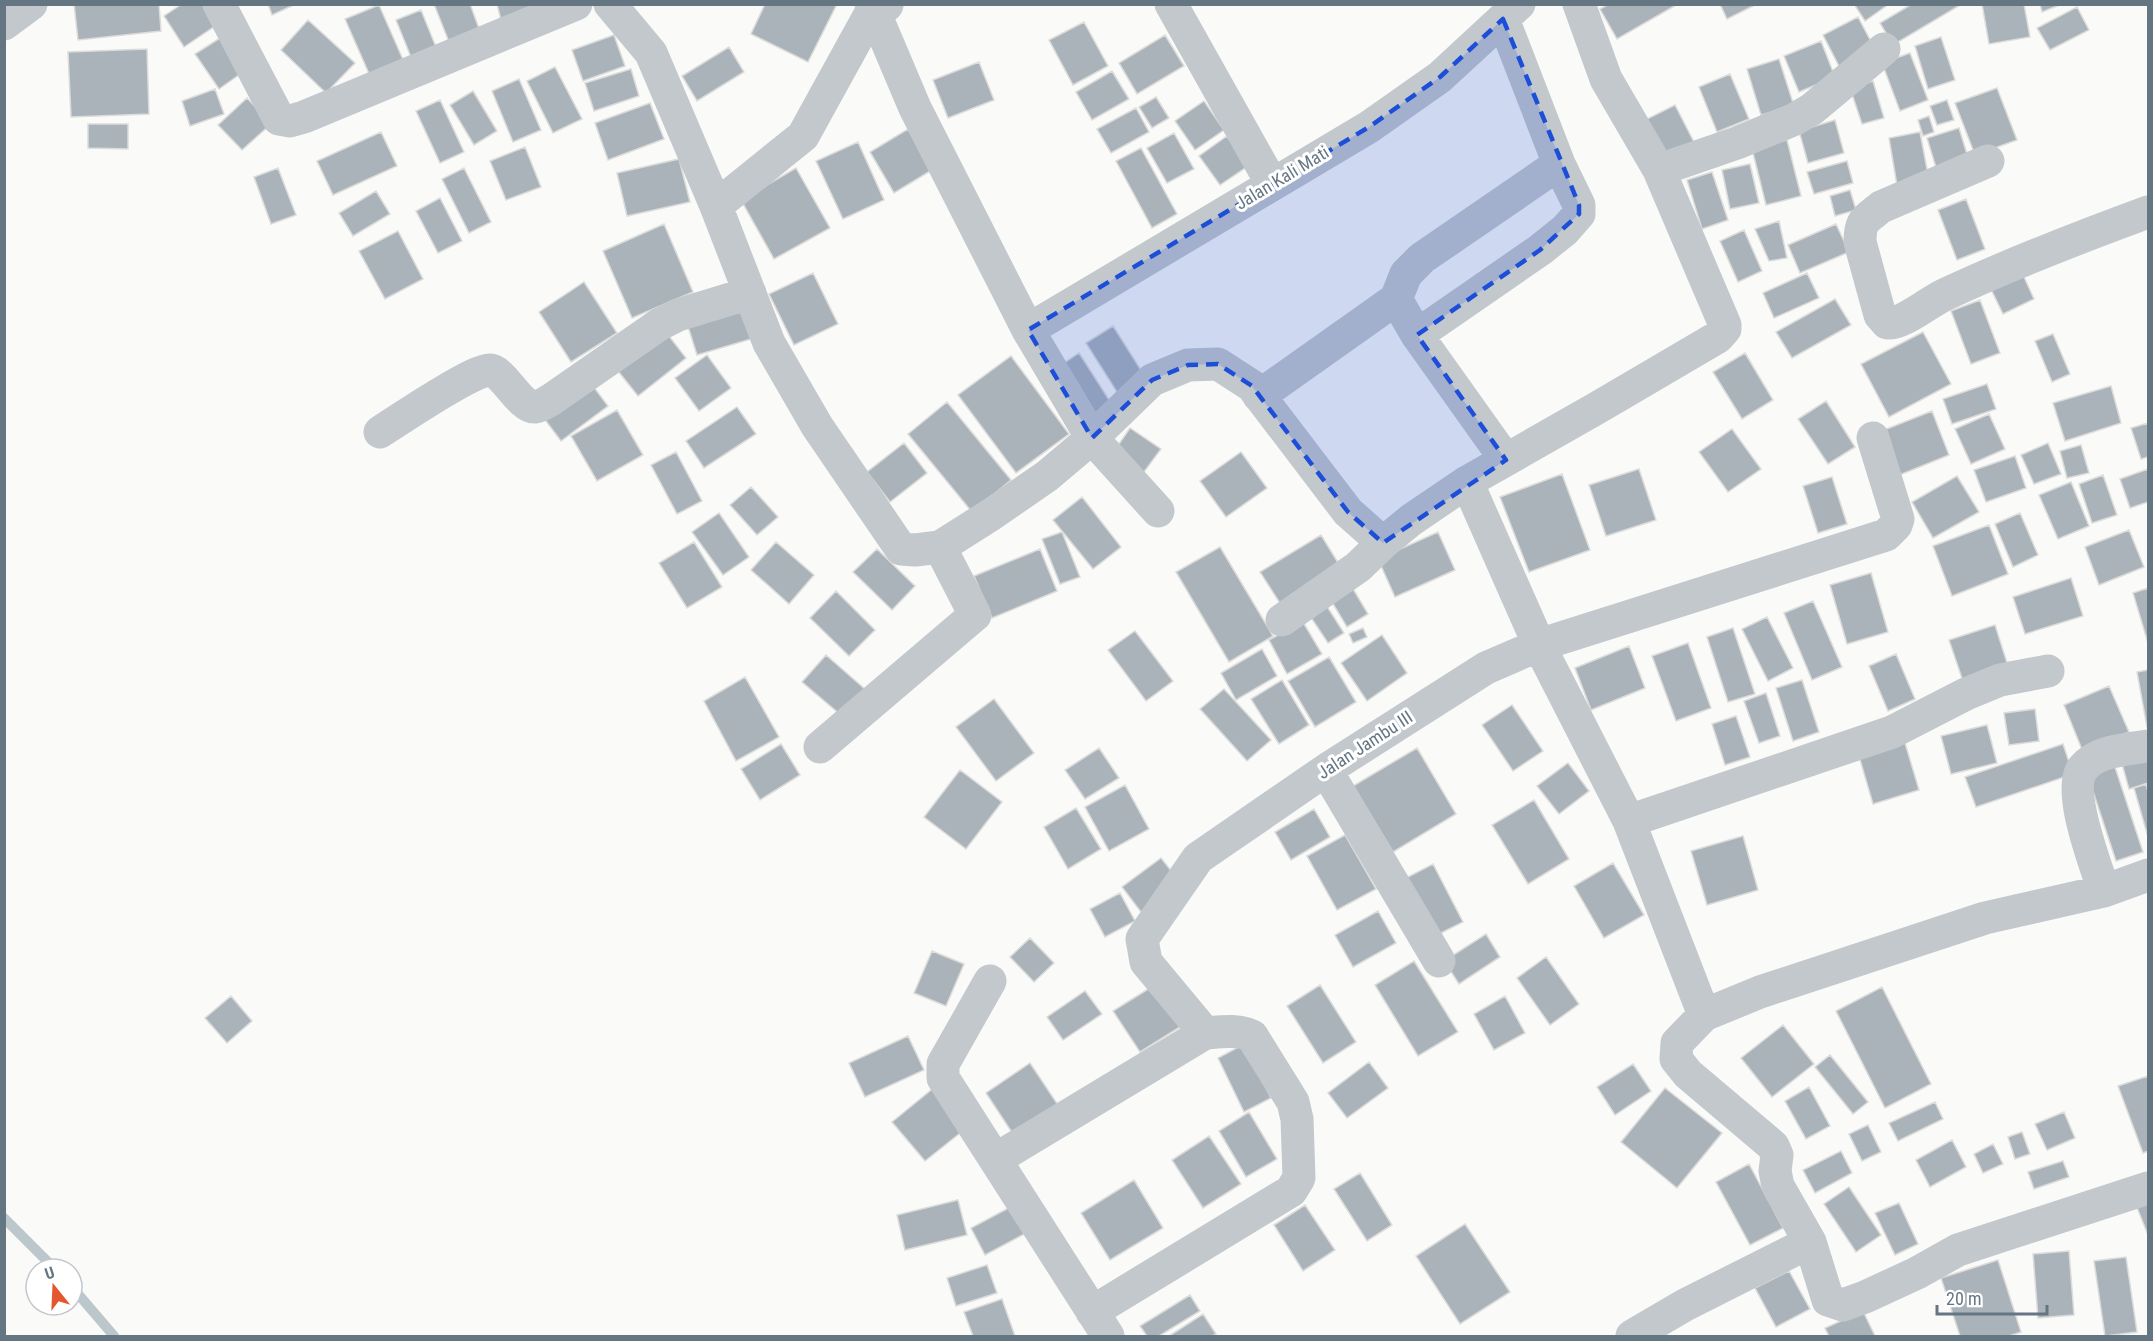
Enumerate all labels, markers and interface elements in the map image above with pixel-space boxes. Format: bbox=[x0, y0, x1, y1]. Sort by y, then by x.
street label: Jalan Kali Mati bbox=[1231, 141, 1332, 214]
street label: Jalan Jambu III bbox=[1313, 706, 1416, 783]
north arrow bbox=[24, 1257, 84, 1317]
text: U bbox=[42, 1263, 57, 1284]
scale bar bbox=[1937, 1278, 2046, 1316]
text: 20 m bbox=[1946, 1288, 1981, 1309]

